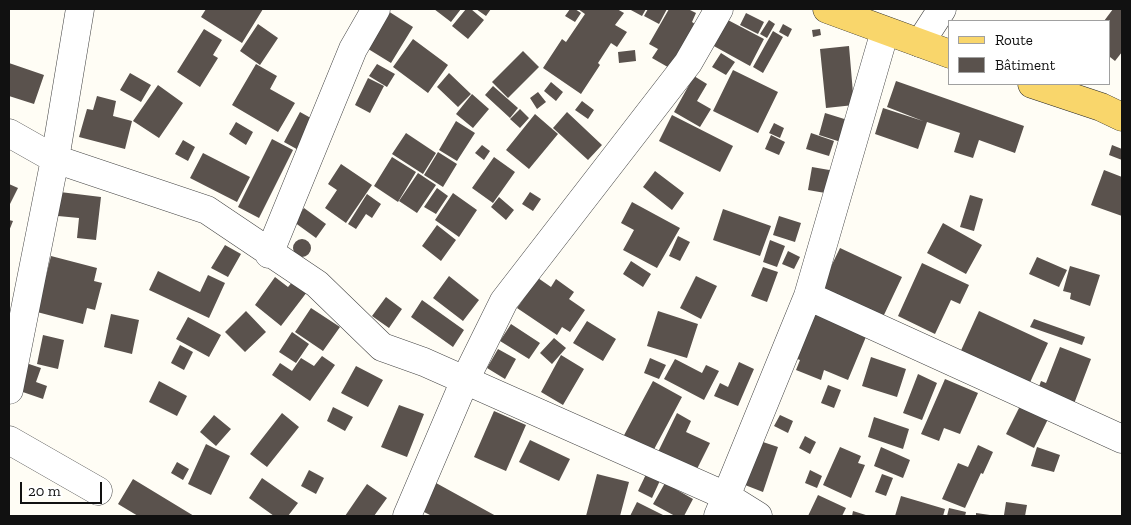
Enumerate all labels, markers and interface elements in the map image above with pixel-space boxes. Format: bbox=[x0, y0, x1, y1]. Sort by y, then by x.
legend bbox=[948, 20, 1111, 85]
text: Route bbox=[995, 31, 1033, 49]
text: Bâtiment bbox=[995, 56, 1055, 74]
scale bar bbox=[22, 472, 105, 504]
text: 20 m bbox=[28, 482, 61, 500]

